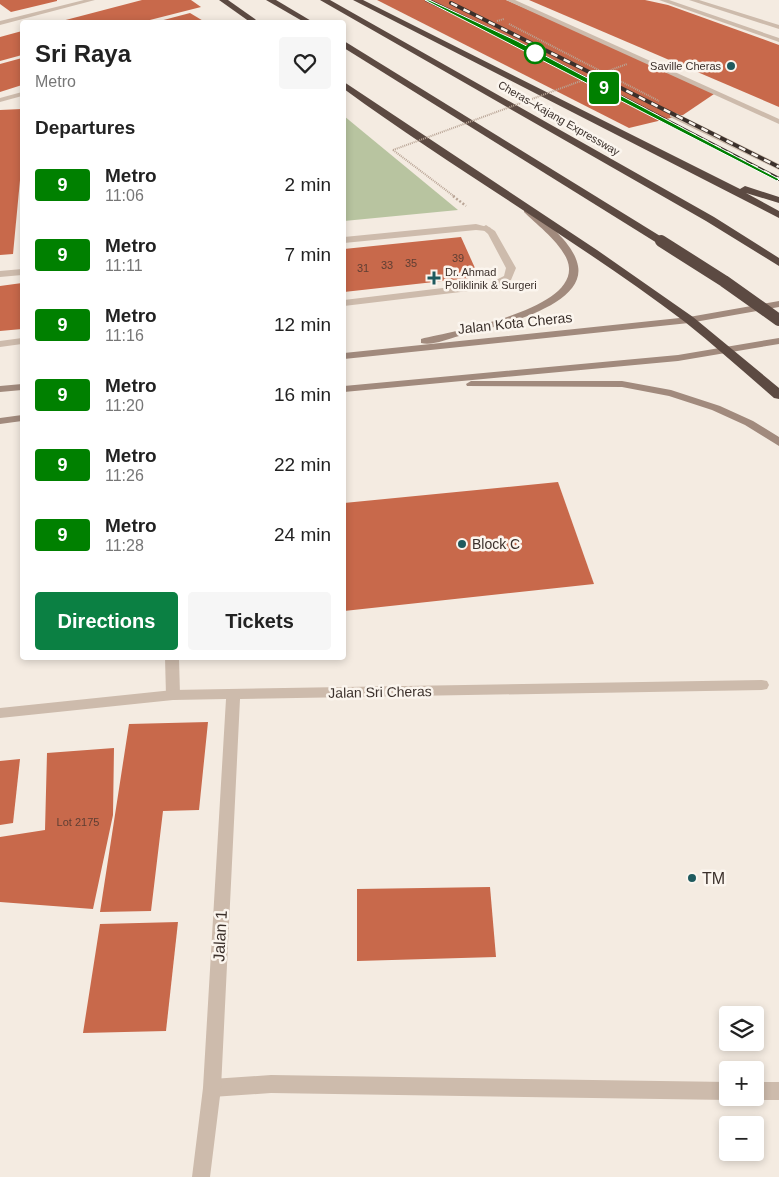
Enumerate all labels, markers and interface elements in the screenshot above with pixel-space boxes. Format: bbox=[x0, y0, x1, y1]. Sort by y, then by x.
button: heart bbox=[279, 37, 331, 89]
text: Sri Raya bbox=[35, 40, 131, 67]
unlabelled marker bbox=[524, 42, 546, 64]
place label: Saville Cheras bbox=[650, 60, 721, 72]
marker: Saville Cheras bbox=[725, 60, 737, 72]
line badge: 9 bbox=[588, 72, 620, 104]
text: Metro bbox=[35, 73, 76, 90]
street label: Cheras–Kajang Expressway bbox=[496, 78, 622, 158]
text: 9 bbox=[599, 78, 609, 98]
text: Departures bbox=[35, 117, 135, 138]
text: Metro bbox=[105, 165, 157, 186]
text: 2 min bbox=[285, 174, 331, 195]
text: 9 bbox=[57, 175, 68, 195]
text: 11:06 bbox=[105, 187, 144, 204]
text: Metro bbox=[105, 235, 157, 256]
text: 7 min bbox=[285, 244, 331, 265]
text: 9 bbox=[57, 245, 68, 265]
house number: 39 bbox=[452, 252, 464, 264]
text: 11:11 bbox=[105, 257, 143, 274]
house number: 35 bbox=[405, 257, 417, 269]
house number: 33 bbox=[381, 259, 393, 271]
house number: 31 bbox=[357, 262, 369, 274]
place label: Dr. Ahmad Poliklinik & Surgeri bbox=[445, 266, 537, 291]
marker: Dr. Ahmad Poliklinik & Surgeri bbox=[427, 271, 441, 285]
text: Metro bbox=[105, 305, 157, 326]
street label: Jalan Kota Cheras bbox=[457, 309, 573, 337]
text: 12 min bbox=[274, 314, 331, 335]
text: 9 bbox=[57, 315, 68, 335]
text: 11:16 bbox=[105, 327, 144, 344]
text: Metro bbox=[105, 375, 157, 396]
text: 16 min bbox=[274, 384, 331, 405]
text: 9 bbox=[57, 385, 68, 405]
text: 11:20 bbox=[105, 397, 144, 414]
text: Metro bbox=[105, 445, 157, 466]
text: 22 min bbox=[274, 454, 331, 475]
text: 9 bbox=[57, 455, 68, 475]
text: 11:26 bbox=[105, 467, 144, 484]
text: Metro bbox=[105, 515, 157, 536]
text: 24 min bbox=[274, 524, 331, 545]
text: 9 bbox=[57, 525, 68, 545]
place label: Block C bbox=[472, 536, 520, 552]
text: 11:28 bbox=[105, 537, 144, 554]
marker: Block C bbox=[456, 538, 468, 550]
button: Directions bbox=[35, 592, 178, 650]
button: Tickets bbox=[188, 592, 331, 650]
street label: Jalan Sri Cheras bbox=[328, 683, 432, 701]
house number: Lot 2175 bbox=[57, 816, 99, 828]
place label: TM bbox=[702, 870, 725, 887]
marker: TM bbox=[686, 872, 698, 884]
street label: Jalan 1 bbox=[210, 910, 230, 962]
map controls bbox=[719, 1006, 764, 1161]
button: layers bbox=[719, 1006, 764, 1051]
button: + bbox=[719, 1061, 764, 1106]
button: − bbox=[719, 1116, 764, 1161]

